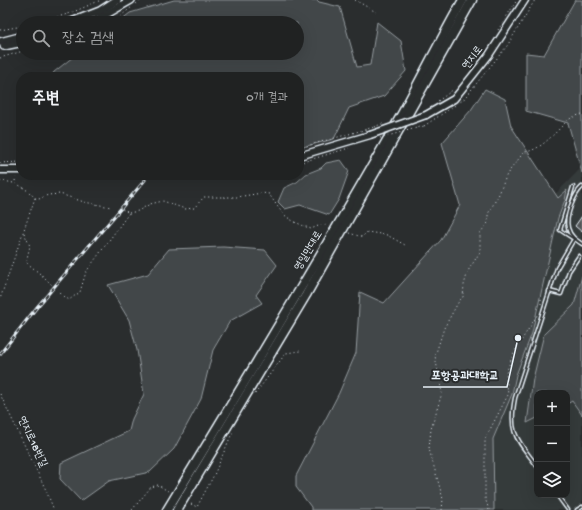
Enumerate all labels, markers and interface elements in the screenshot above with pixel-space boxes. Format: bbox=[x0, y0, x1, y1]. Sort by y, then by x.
search box bbox=[16, 16, 304, 60]
icon: search bbox=[30, 27, 52, 49]
text: 장소 검색 bbox=[62, 30, 114, 48]
street label: 연지로 bbox=[460, 44, 486, 72]
text: 주변 bbox=[32, 90, 59, 110]
text: 0개 결과 bbox=[246, 91, 288, 106]
street label: 영일만대로 bbox=[292, 229, 326, 273]
callout: 포항공과대학교 bbox=[423, 363, 507, 387]
text: 포항공과대학교 bbox=[431, 370, 499, 384]
map controls bbox=[534, 390, 570, 498]
button: + bbox=[534, 390, 570, 426]
street label: 연지로18번길 bbox=[15, 414, 50, 469]
button: − bbox=[534, 426, 570, 462]
button: layers bbox=[534, 462, 570, 498]

